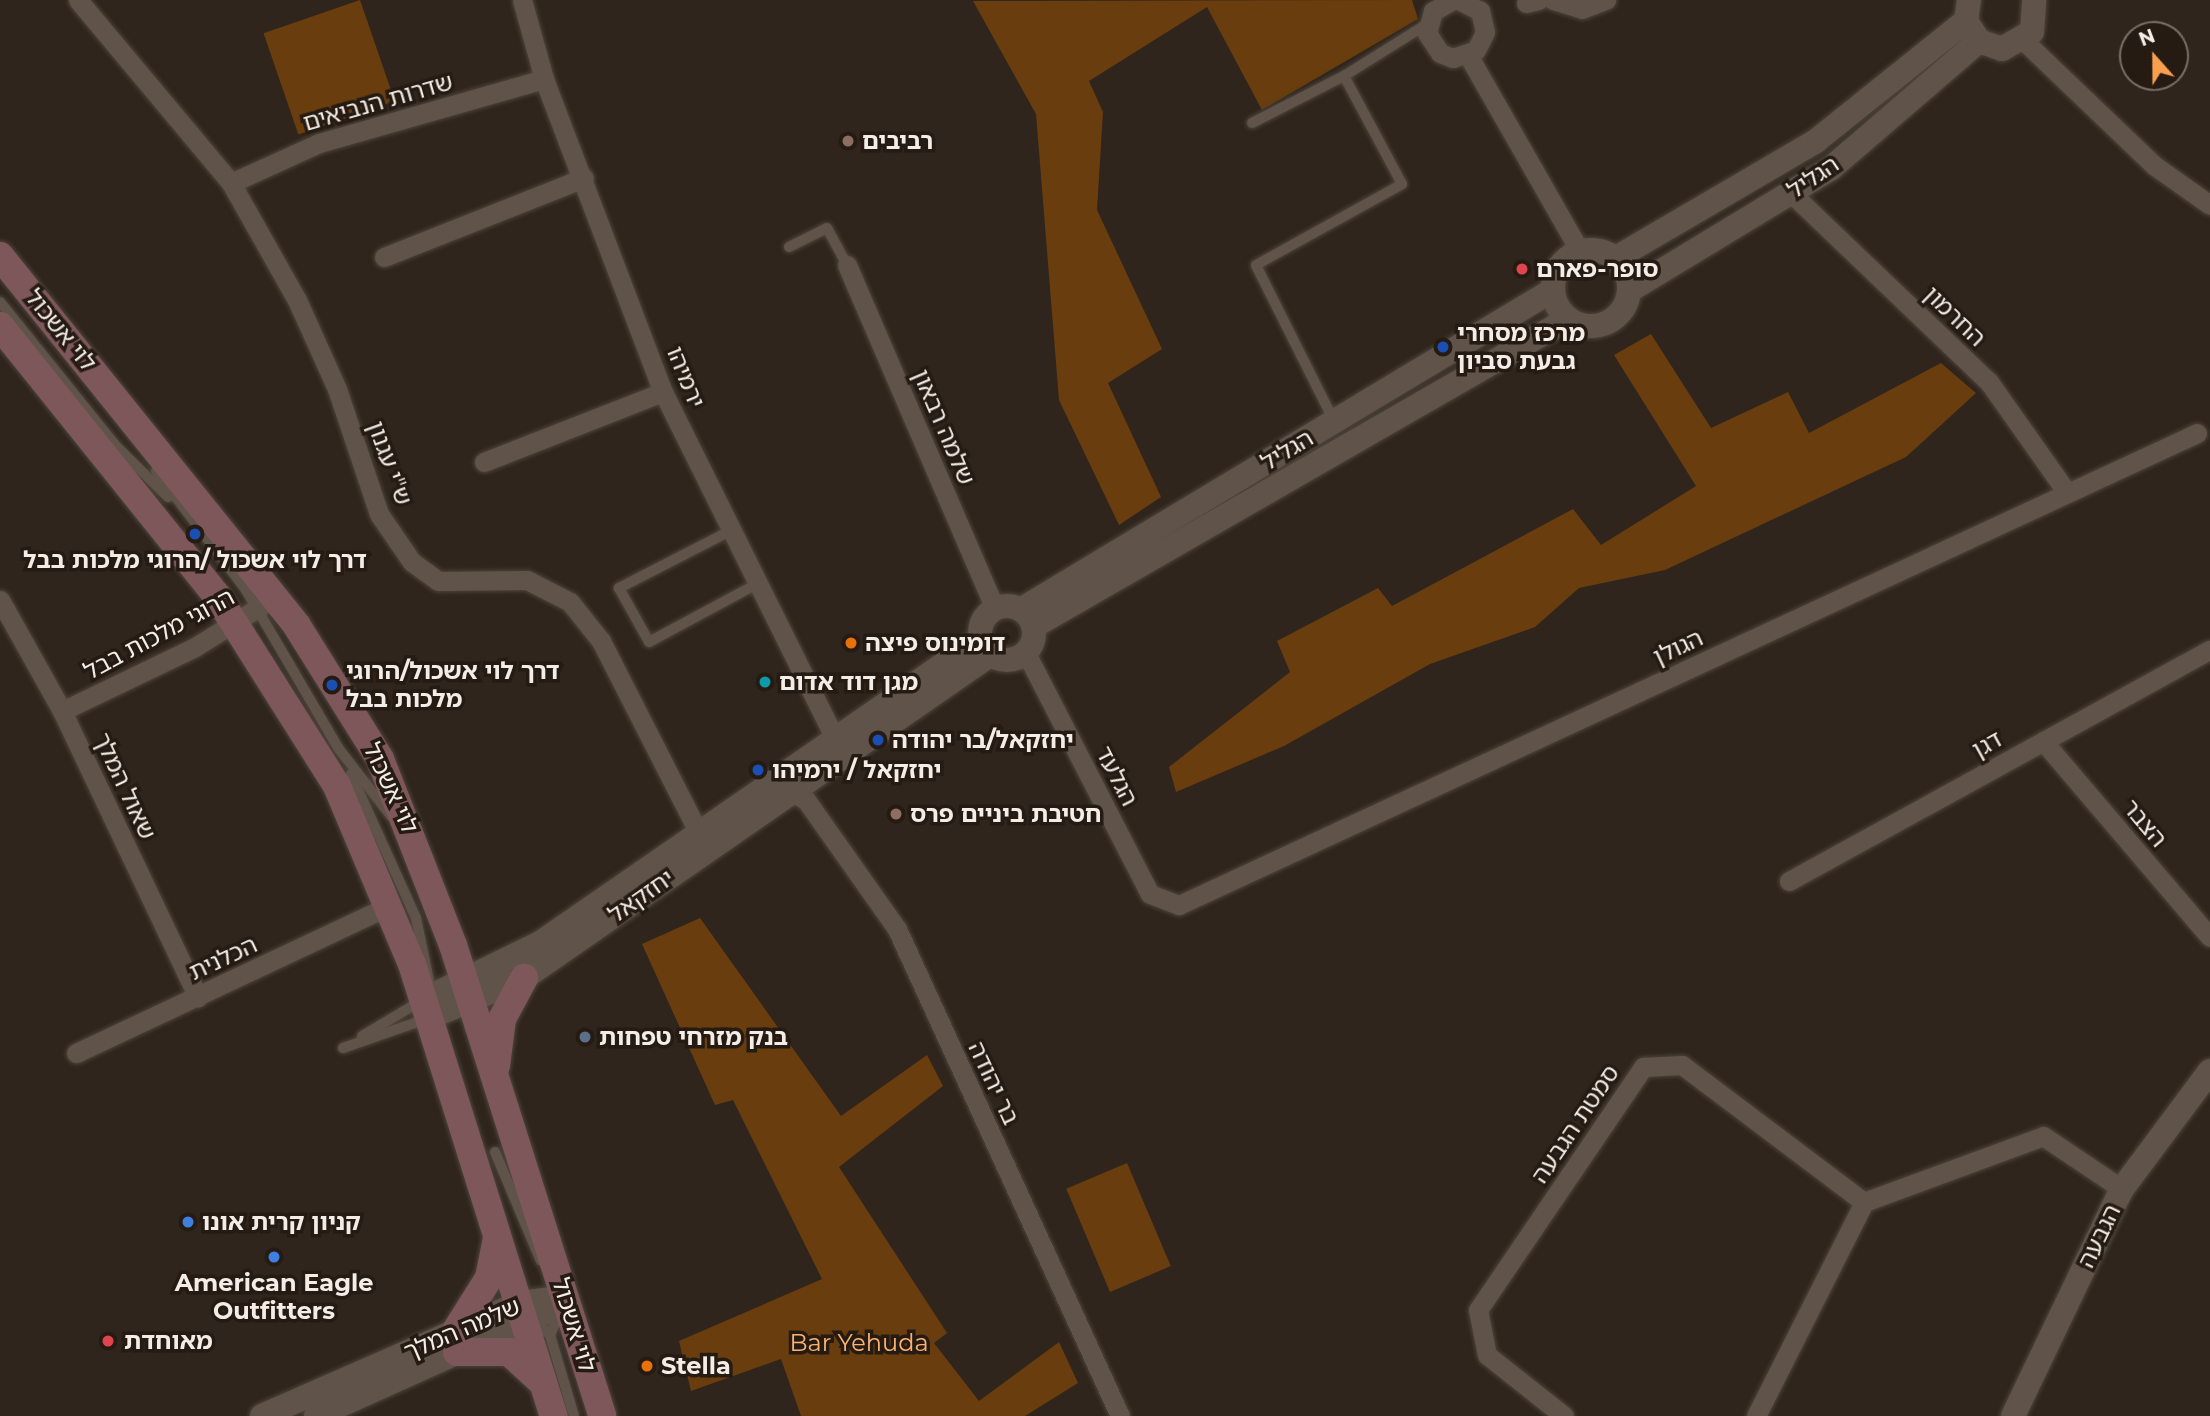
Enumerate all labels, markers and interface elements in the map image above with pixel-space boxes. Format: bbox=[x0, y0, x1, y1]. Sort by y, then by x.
north arrow bbox=[2119, 21, 2189, 91]
text: N bbox=[2136, 24, 2158, 51]
street label: שדרות הנביאים bbox=[300, 67, 456, 137]
place label: רביבים bbox=[862, 127, 933, 155]
marker: רביבים bbox=[840, 133, 856, 149]
street label: הגליל bbox=[1782, 149, 1844, 205]
place label: סופר-פארם bbox=[1536, 255, 1658, 283]
marker: סופר-פארם bbox=[1514, 261, 1530, 277]
street label: החרמון bbox=[1918, 280, 1992, 352]
street label: לוי אשכול bbox=[19, 283, 103, 377]
place label: מרכז מסחרי גבעת סביון bbox=[1457, 319, 1585, 375]
marker: מרכז מסחרי גבעת סביון bbox=[1435, 339, 1451, 355]
street label: ירמיהו bbox=[661, 342, 711, 412]
street label: שלמה רבאון bbox=[907, 365, 981, 489]
street label: ש"י עגנון bbox=[362, 417, 418, 509]
street label: הגליל bbox=[1256, 423, 1318, 477]
marker: דרך לוי אשכול /הרוגי מלכות בבל bbox=[187, 526, 203, 542]
place label: דרך לוי אשכול /הרוגי מלכות בבל bbox=[23, 546, 367, 574]
street label: הרוגי מלכות בבל bbox=[79, 582, 239, 686]
street label: הגולן bbox=[1648, 623, 1708, 671]
place label: דומינוס פיצה bbox=[865, 629, 1005, 657]
marker: דומינוס פיצה bbox=[843, 635, 859, 651]
place label: דרך לוי אשכול/הרוגי מלכות בבל bbox=[346, 657, 560, 713]
place label: מגן דוד אדום bbox=[779, 668, 918, 696]
marker: מגן דוד אדום bbox=[757, 674, 773, 690]
marker: דרך לוי אשכול/הרוגי מלכות בבל bbox=[324, 677, 340, 693]
street label: דגן bbox=[1967, 724, 2007, 764]
place label: יחזקאל/בר יהודה bbox=[892, 726, 1074, 754]
street label: שאול המלך bbox=[88, 728, 162, 844]
marker: יחזקאל/בר יהודה bbox=[870, 732, 886, 748]
street label: לוי אשכול bbox=[357, 738, 425, 838]
street label: הגלעד bbox=[1090, 741, 1144, 811]
place label: יחזקאל / ירמיהו bbox=[772, 756, 942, 784]
marker: יחזקאל / ירמיהו bbox=[750, 762, 766, 778]
street label: הצבר bbox=[2117, 793, 2173, 853]
place label: חטיבת ביניים פרס bbox=[910, 800, 1101, 828]
marker: חטיבת ביניים פרס bbox=[888, 806, 904, 822]
street label: יחזקאל bbox=[603, 863, 679, 929]
street label: הכלנית bbox=[184, 930, 262, 986]
place label: בנק מזרחי טפחות bbox=[599, 1023, 788, 1051]
marker: בנק מזרחי טפחות bbox=[577, 1029, 593, 1045]
street label: בר יהודה bbox=[962, 1037, 1026, 1129]
street label: סמטת הגבעה bbox=[1525, 1059, 1625, 1189]
street label: הגבעה bbox=[2071, 1200, 2127, 1272]
place label: קניון קרית אונו bbox=[202, 1208, 361, 1236]
marker: קניון קרית אונו bbox=[180, 1214, 196, 1230]
marker: American Eagle Outfitters bbox=[266, 1249, 282, 1265]
place label: American Eagle Outfitters bbox=[175, 1269, 373, 1325]
street label: לוי אשכול bbox=[546, 1274, 602, 1376]
street label: שלמה המלך bbox=[400, 1292, 524, 1366]
place label: מאוחדת bbox=[124, 1327, 213, 1355]
park label: Bar Yehuda bbox=[789, 1329, 929, 1357]
marker: מאוחדת bbox=[98, 1331, 118, 1351]
place label: Stella bbox=[661, 1352, 731, 1380]
marker: Stella bbox=[639, 1358, 655, 1374]

